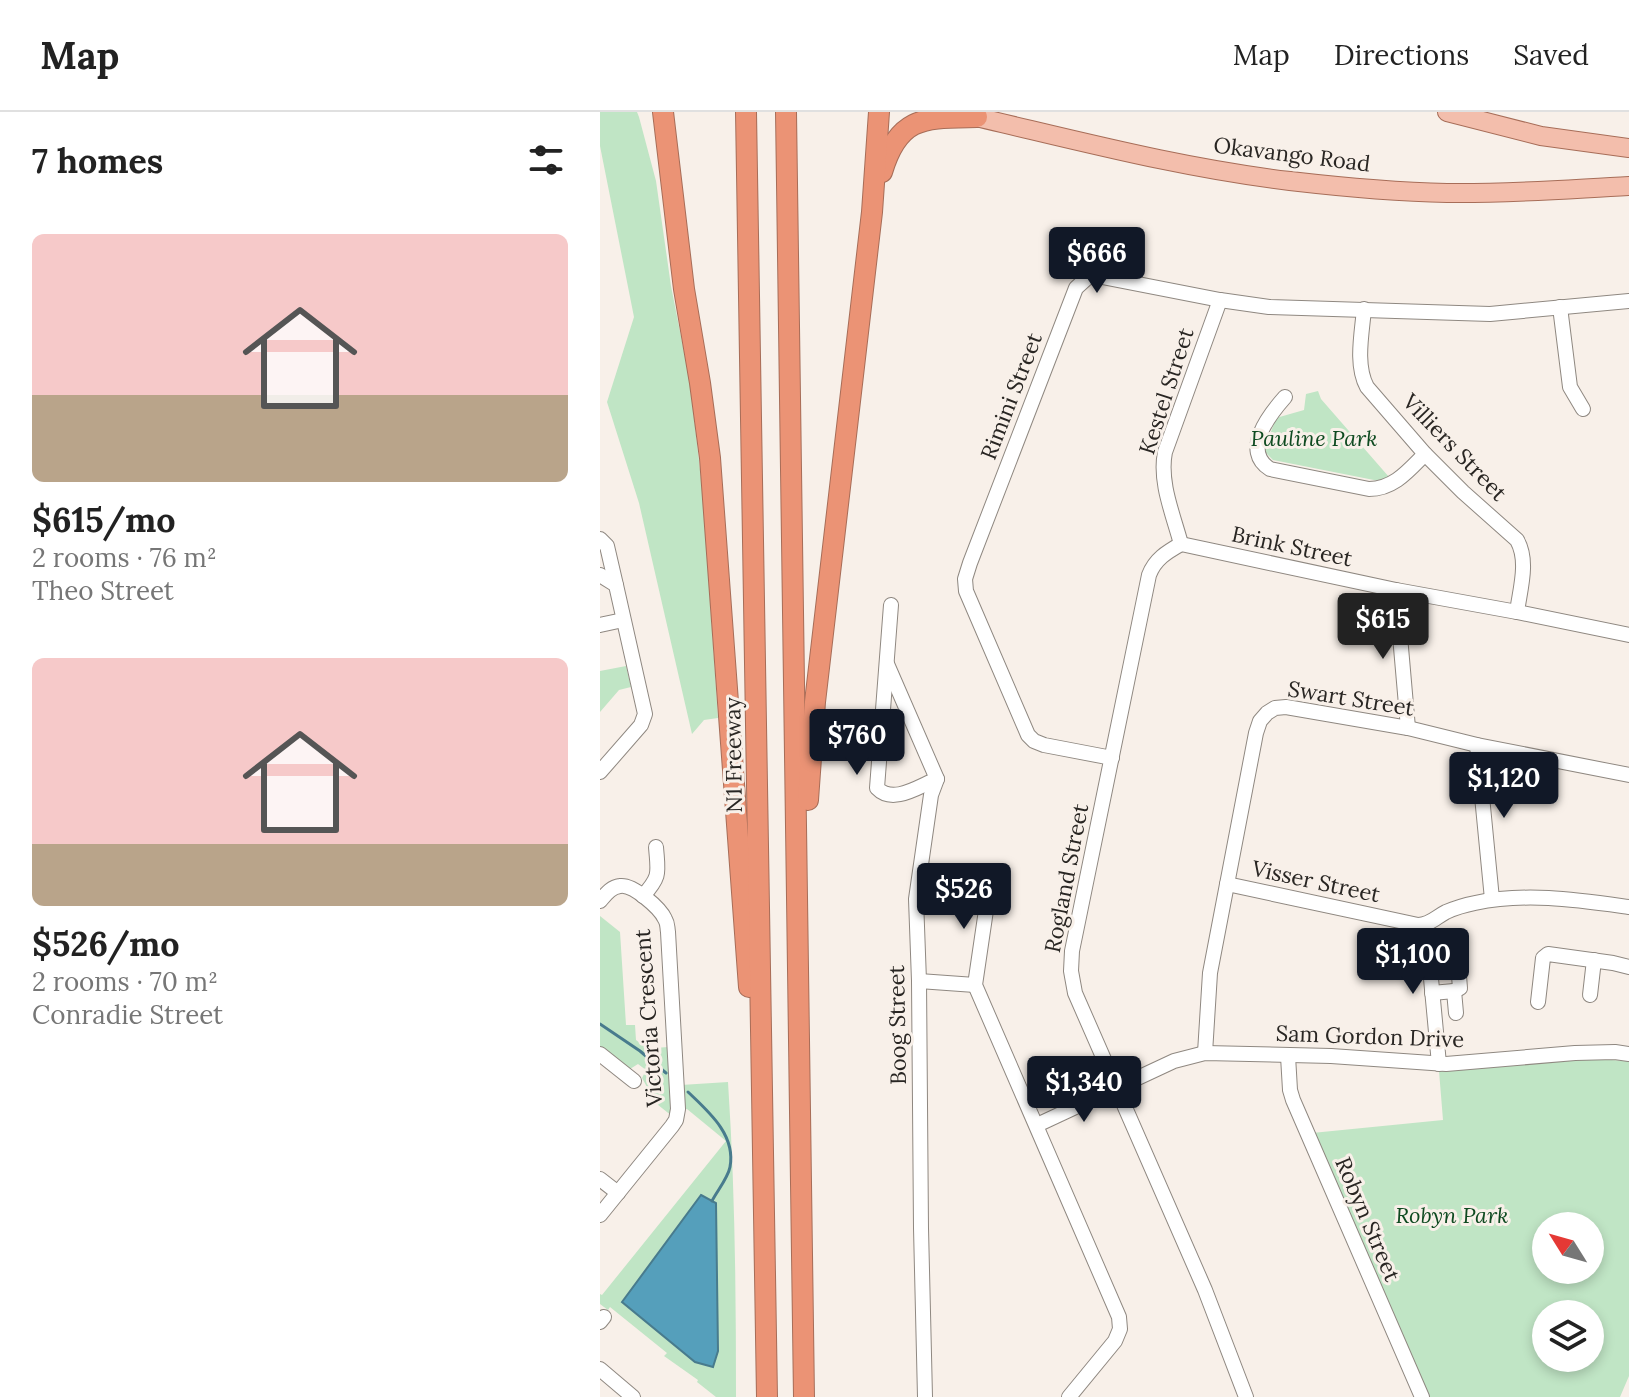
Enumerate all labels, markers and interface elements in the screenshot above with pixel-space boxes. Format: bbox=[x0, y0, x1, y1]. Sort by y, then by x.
text: Map bbox=[40, 31, 119, 79]
text: Map bbox=[1233, 37, 1290, 73]
text: Directions bbox=[1334, 37, 1469, 73]
text: Saved bbox=[1513, 37, 1589, 73]
street label: Okavango Road bbox=[1212, 130, 1372, 178]
icon: filters bbox=[524, 138, 568, 182]
text: 7 homes bbox=[32, 139, 163, 182]
pin: $666 bbox=[1050, 227, 1144, 295]
text: $666 bbox=[1067, 236, 1127, 269]
icon: home bbox=[228, 286, 372, 430]
street label: Kestel Street bbox=[1132, 324, 1200, 458]
street label: Rimini Street bbox=[974, 328, 1048, 463]
street label: Villiers Street bbox=[1396, 387, 1513, 507]
park label: Pauline Park bbox=[1250, 424, 1378, 452]
text: $615/mo bbox=[32, 498, 175, 541]
street label: Brink Street bbox=[1229, 520, 1355, 573]
text: 2 rooms · 76 m² bbox=[32, 541, 217, 574]
text: Theo Street bbox=[32, 574, 174, 607]
pin: $615 bbox=[1336, 593, 1430, 661]
text: $615 bbox=[1356, 602, 1410, 635]
street label: Swart Street bbox=[1286, 674, 1417, 722]
street label: N1 Freeway bbox=[718, 697, 748, 813]
pin: $760 bbox=[810, 709, 904, 777]
icon: home bbox=[228, 710, 372, 854]
text: $760 bbox=[828, 718, 886, 751]
pin: $1,120 bbox=[1439, 752, 1569, 820]
text: $1,120 bbox=[1467, 761, 1541, 794]
street label: Rogland Street bbox=[1038, 801, 1094, 955]
street label: Visser Street bbox=[1248, 854, 1383, 908]
pin: $526 bbox=[917, 863, 1011, 931]
text: $526 bbox=[935, 872, 993, 905]
text: $526/mo bbox=[32, 922, 180, 965]
street label: Victoria Crescent bbox=[628, 928, 668, 1109]
pin: $1,100 bbox=[1348, 928, 1478, 996]
text: $1,100 bbox=[1375, 937, 1451, 970]
street label: Boog Street bbox=[882, 964, 912, 1085]
text: 2 rooms · 70 m² bbox=[32, 965, 218, 998]
text: Conradie Street bbox=[32, 998, 223, 1031]
street label: Sam Gordon Drive bbox=[1275, 1019, 1465, 1053]
pin: $1,340 bbox=[1019, 1056, 1149, 1124]
text: $1,340 bbox=[1045, 1065, 1123, 1098]
street label: Robyn Street bbox=[1329, 1153, 1407, 1286]
park label: Robyn Park bbox=[1395, 1201, 1509, 1229]
north arrow bbox=[1532, 1212, 1604, 1284]
map controls bbox=[1532, 1212, 1604, 1372]
button: layers bbox=[1532, 1300, 1604, 1372]

